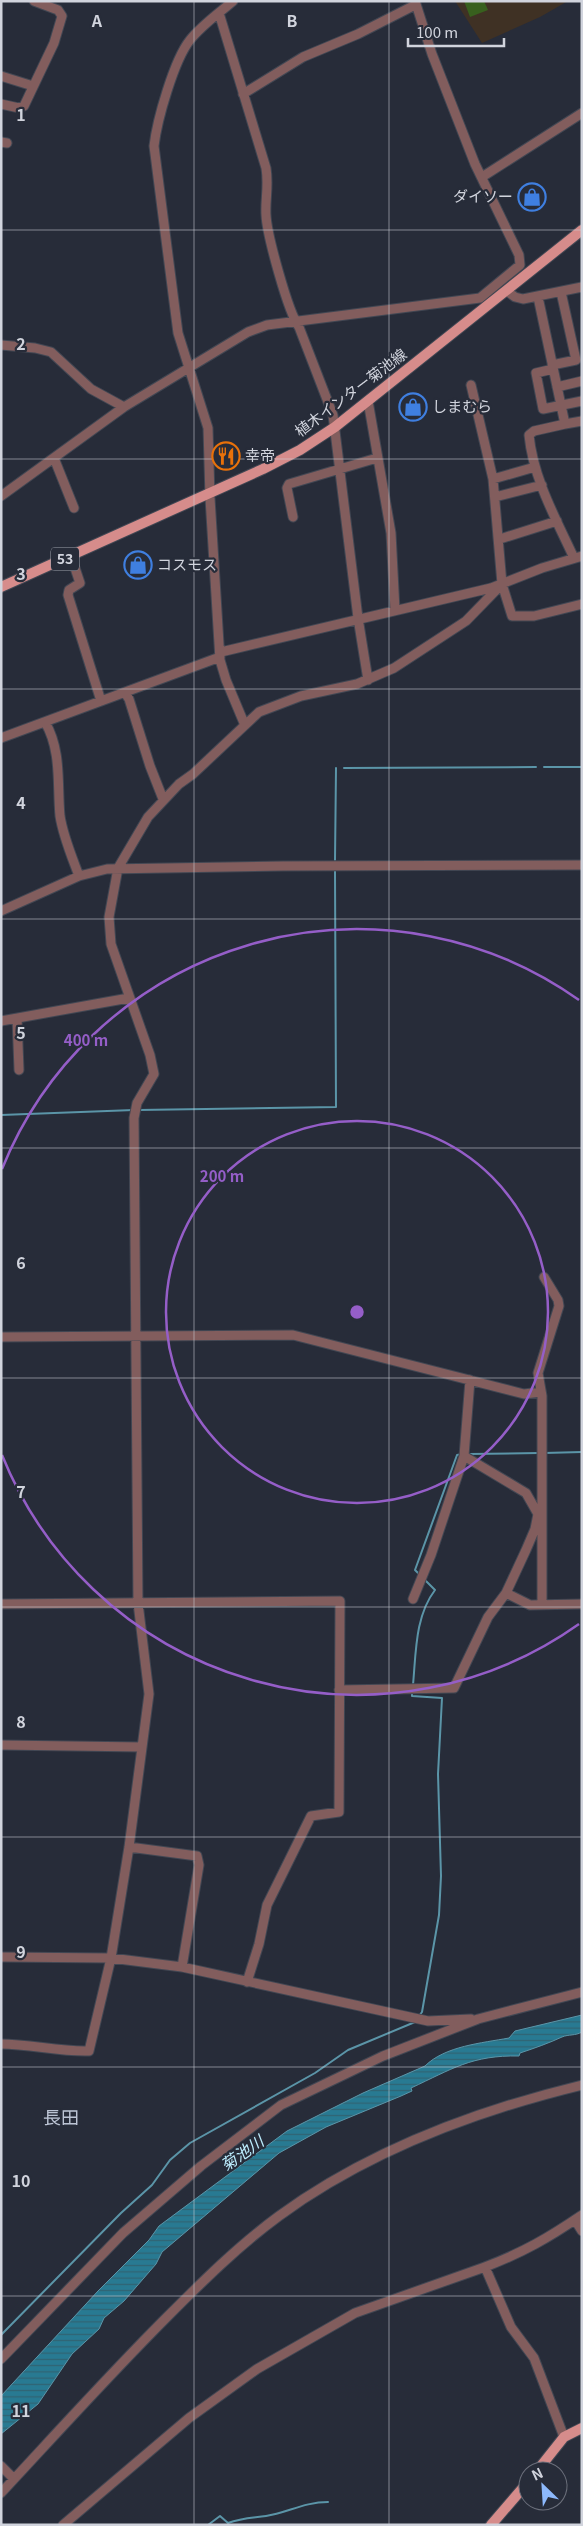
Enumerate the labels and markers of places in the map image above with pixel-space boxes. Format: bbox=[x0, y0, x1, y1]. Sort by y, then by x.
shop icon: ダイソー bbox=[517, 182, 547, 212]
place label: ダイソー bbox=[453, 185, 513, 206]
shop icon: しまむら bbox=[398, 392, 428, 422]
place label: しまむら bbox=[432, 395, 492, 416]
restaurant icon: 幸帝 bbox=[211, 441, 241, 471]
place label: 幸帝 bbox=[245, 444, 275, 465]
shop icon: コスモス bbox=[123, 550, 153, 580]
place label: コスモス bbox=[157, 553, 217, 574]
centre of rings bbox=[348, 1303, 366, 1321]

